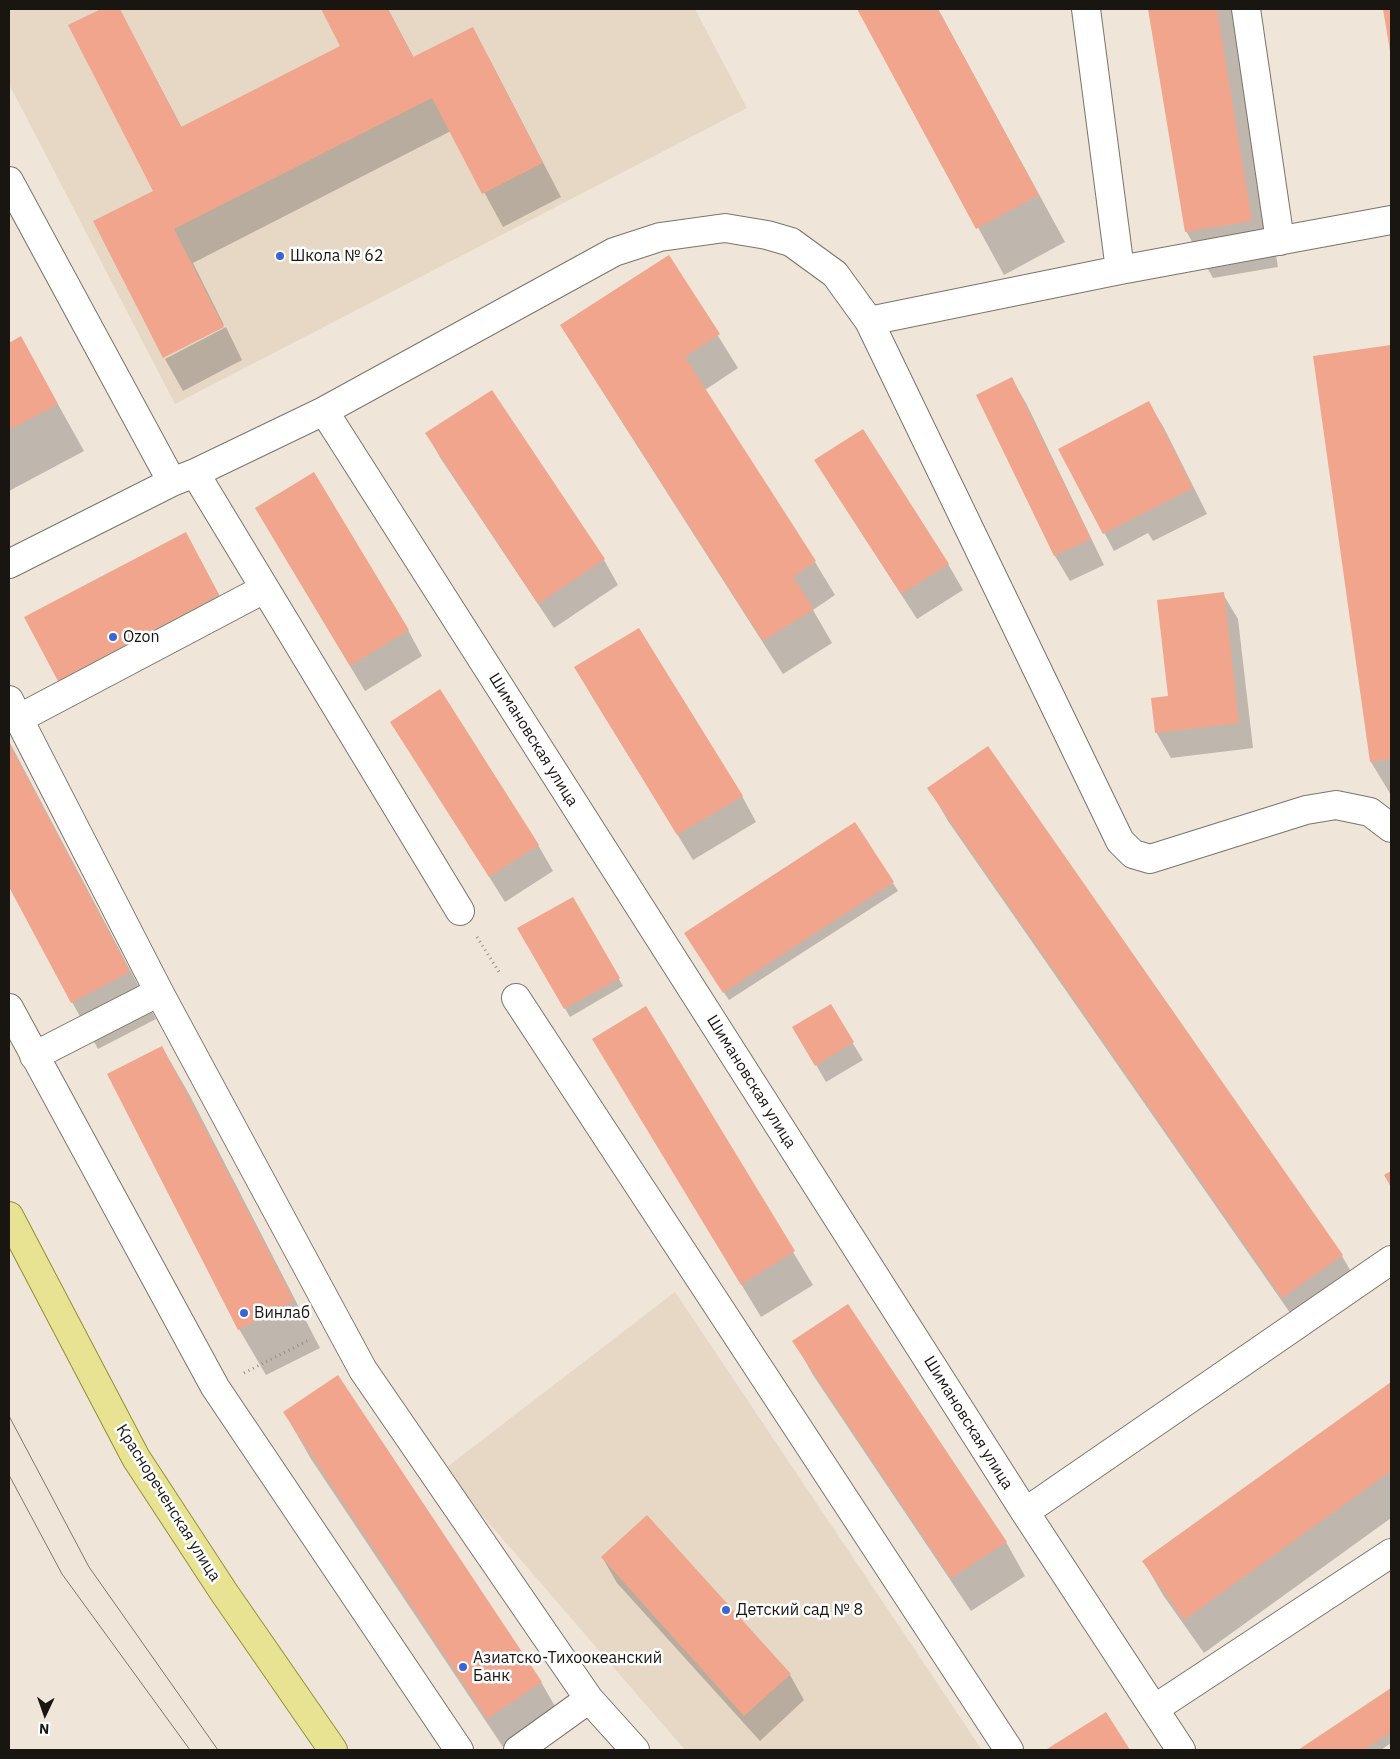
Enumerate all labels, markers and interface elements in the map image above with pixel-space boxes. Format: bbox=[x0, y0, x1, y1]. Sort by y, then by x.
place label: Школа № 62 bbox=[290, 246, 384, 266]
marker: Школа № 62 bbox=[274, 250, 286, 262]
place label: Ozon bbox=[123, 627, 160, 647]
marker: Ozon bbox=[107, 631, 119, 643]
street label: Шимановская улица bbox=[484, 670, 582, 810]
street label: Шимановская улица bbox=[702, 1012, 800, 1152]
place label: Винлаб bbox=[254, 1303, 310, 1323]
marker: Винлаб bbox=[238, 1307, 250, 1319]
street label: Шимановская улица bbox=[919, 1353, 1017, 1493]
street label: Краснореченская улица bbox=[112, 1421, 224, 1585]
place label: Детский сад № 8 bbox=[736, 1600, 863, 1620]
marker: Детский сад № 8 bbox=[720, 1604, 732, 1616]
place label: Азиатско-Тихоокеанский Банк bbox=[473, 1648, 662, 1686]
marker: Азиатско-Тихоокеанский Банк bbox=[457, 1661, 469, 1673]
north arrow bbox=[20, 1689, 70, 1739]
text: N bbox=[39, 1720, 50, 1738]

